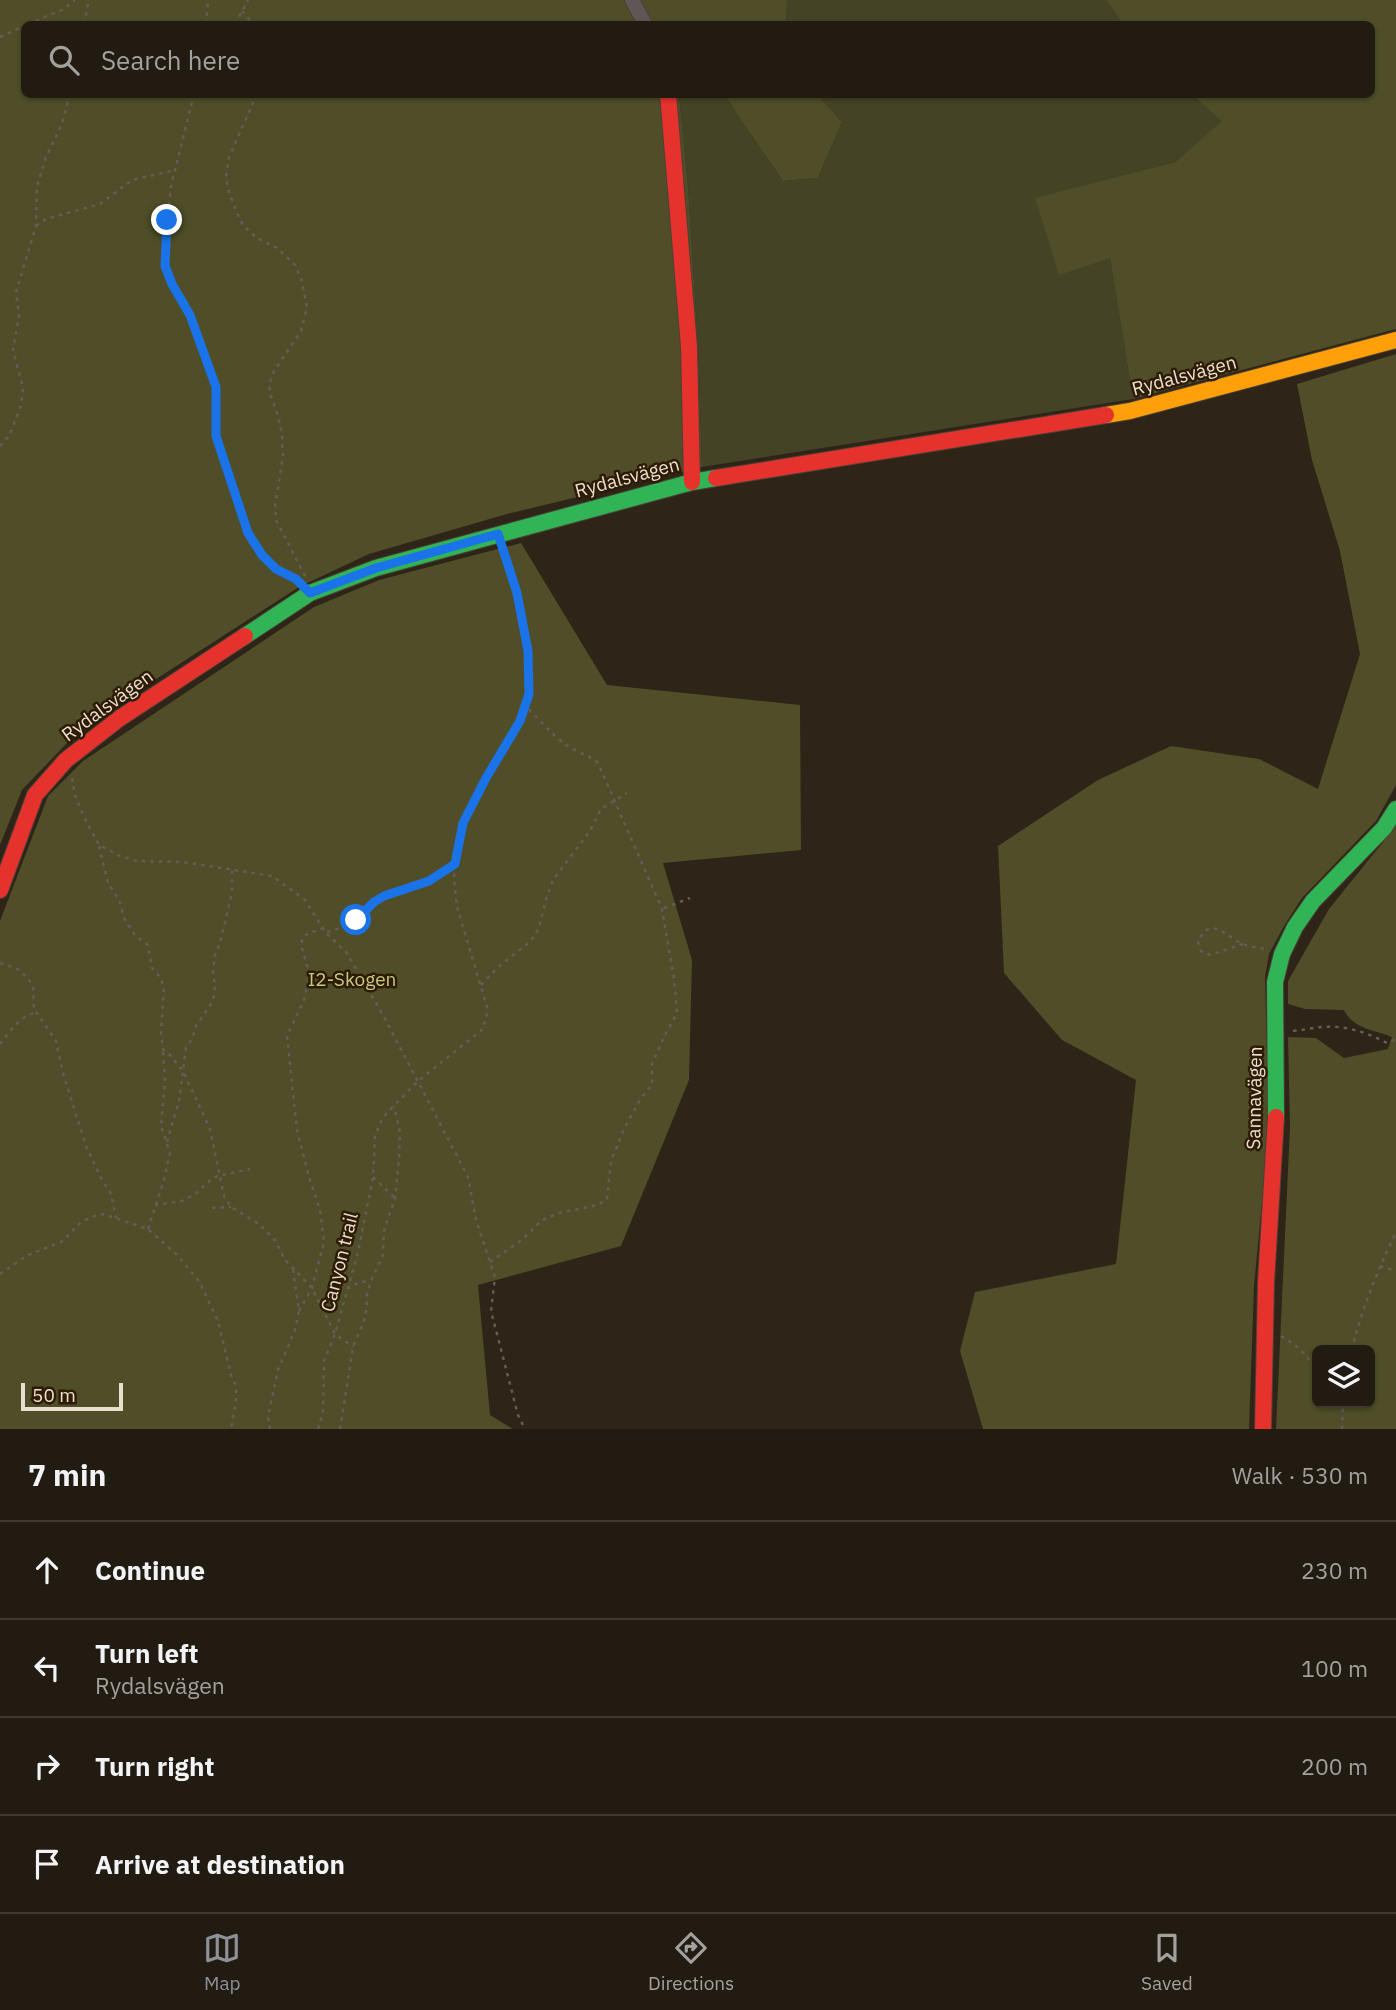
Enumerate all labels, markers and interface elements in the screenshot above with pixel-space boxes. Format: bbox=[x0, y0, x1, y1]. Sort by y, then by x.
search box bbox=[21, 21, 1375, 98]
icon: search bbox=[45, 41, 83, 79]
text: Search here bbox=[101, 43, 240, 77]
route end bbox=[151, 204, 182, 235]
street label: Rydalsvägen bbox=[1129, 350, 1239, 400]
street label: Rydalsvägen bbox=[572, 452, 682, 502]
street label: Rydalsvägen bbox=[57, 664, 157, 746]
route start bbox=[340, 904, 371, 935]
park label: I2-Skogen bbox=[308, 967, 396, 991]
street label: Sannavägen bbox=[1241, 1046, 1267, 1150]
street label: Canyon trail bbox=[315, 1210, 363, 1314]
map controls bbox=[1312, 1345, 1375, 1408]
button: layers bbox=[1312, 1345, 1375, 1408]
scale bar bbox=[21, 1380, 122, 1412]
text: 50 m bbox=[32, 1383, 76, 1407]
text: 7 min bbox=[28, 1455, 106, 1494]
text: Walk · 530 m bbox=[1232, 1460, 1368, 1490]
icon: ahead bbox=[28, 1551, 66, 1589]
text: Continue bbox=[95, 1553, 205, 1587]
text: 230 m bbox=[1301, 1555, 1368, 1585]
text: Turn left bbox=[95, 1636, 198, 1670]
icon: left bbox=[28, 1649, 66, 1687]
text: 100 m bbox=[1301, 1653, 1368, 1683]
text: Rydalsvägen bbox=[95, 1670, 225, 1700]
icon: right bbox=[28, 1747, 66, 1785]
text: Turn right bbox=[95, 1749, 214, 1783]
text: 200 m bbox=[1301, 1751, 1368, 1781]
icon: arrive bbox=[28, 1845, 66, 1883]
text: Arrive at destination bbox=[95, 1847, 345, 1881]
tab: Map bbox=[203, 1929, 241, 1995]
tab: Directions bbox=[648, 1929, 734, 1995]
tab: Saved bbox=[1141, 1929, 1193, 1995]

